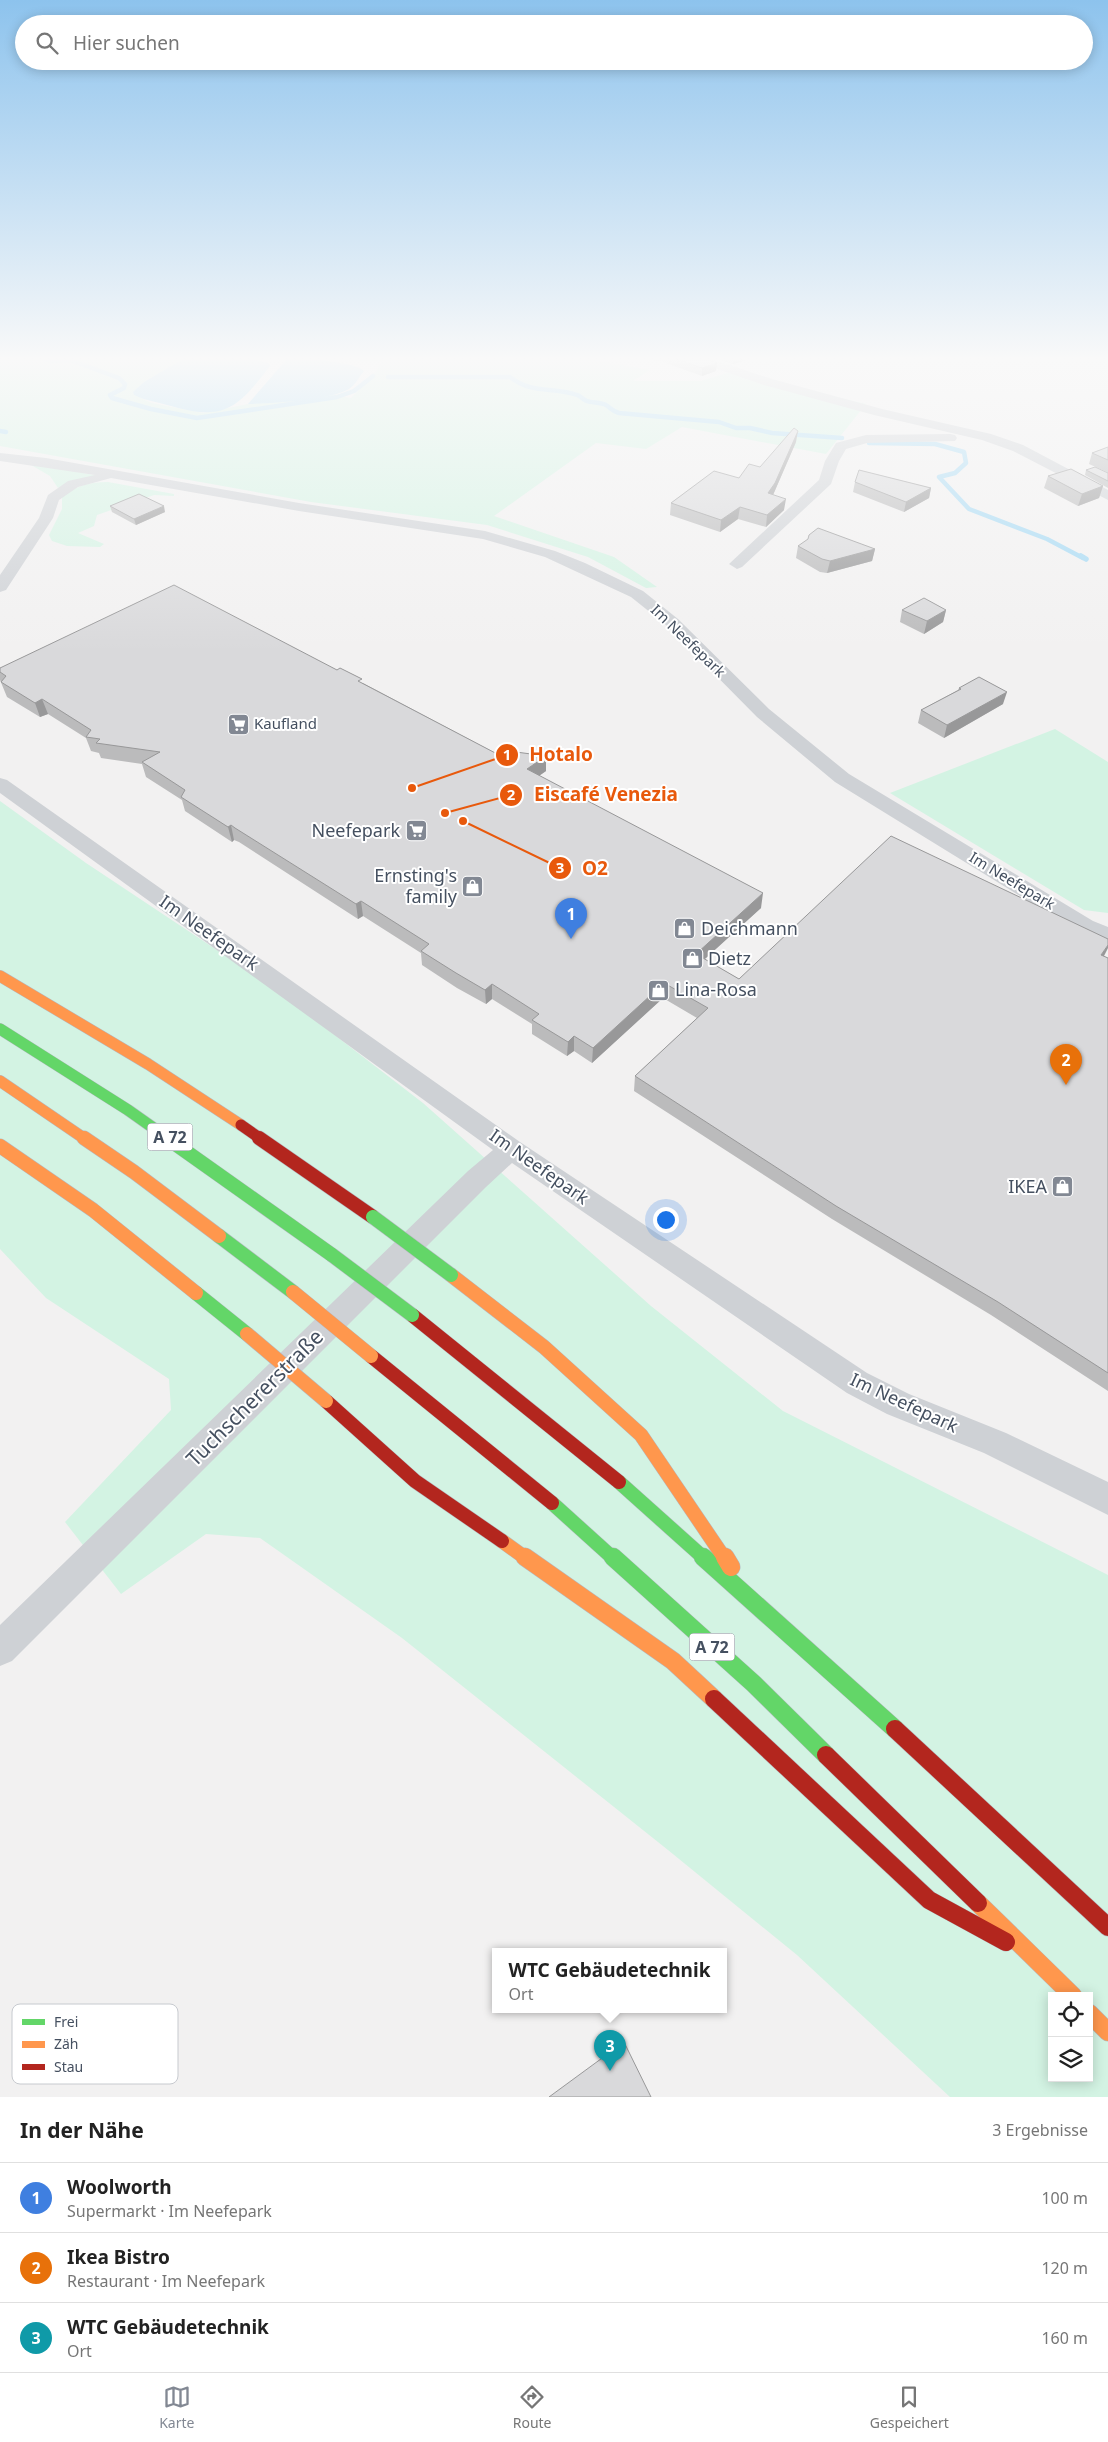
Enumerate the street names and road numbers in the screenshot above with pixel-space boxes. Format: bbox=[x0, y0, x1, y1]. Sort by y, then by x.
street label: Im Neefepark bbox=[647, 599, 730, 681]
street label: Im Neefepark bbox=[966, 847, 1059, 914]
street label: Im Neefepark bbox=[155, 889, 264, 976]
street label: Im Neefepark bbox=[485, 1123, 594, 1210]
road number: A 72 bbox=[148, 1124, 192, 1150]
street label: Tuchschererstraße bbox=[180, 1323, 329, 1472]
street label: Im Neefepark bbox=[847, 1367, 962, 1438]
road number: A 72 bbox=[690, 1634, 734, 1660]

